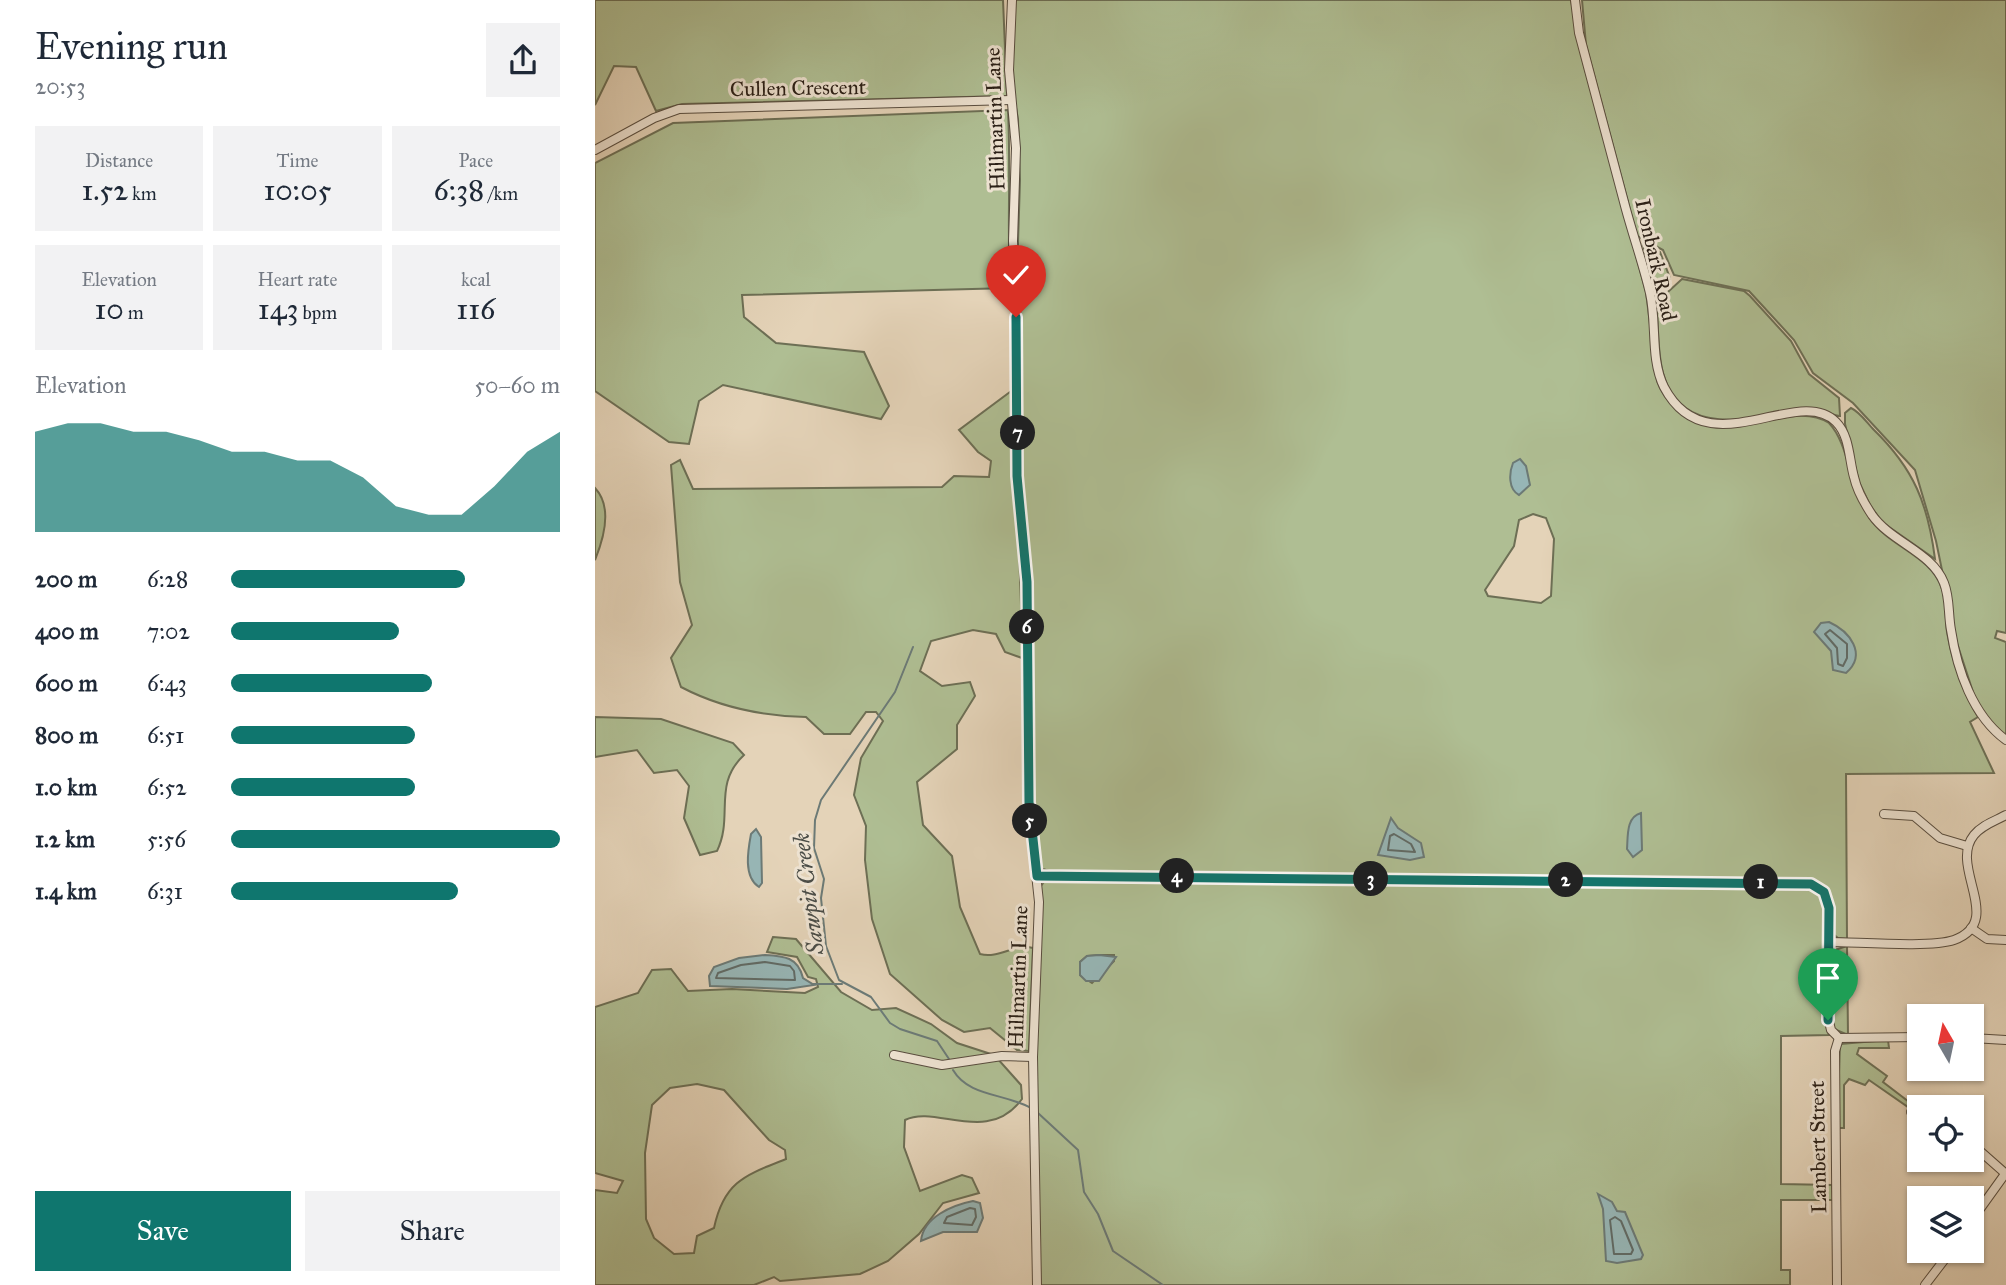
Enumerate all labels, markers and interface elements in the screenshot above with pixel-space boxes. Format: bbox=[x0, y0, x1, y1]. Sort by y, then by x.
text: Evening run bbox=[35, 23, 228, 69]
button: share bbox=[486, 23, 560, 97]
street label: Hillmartin Lane bbox=[979, 47, 1010, 191]
text: 20:53 bbox=[35, 72, 85, 100]
street label: Cullen Crescent bbox=[730, 74, 867, 102]
text: Distance bbox=[85, 149, 153, 172]
text: Time bbox=[276, 149, 319, 172]
text: Pace bbox=[459, 149, 493, 172]
text: 1.52 bbox=[82, 172, 128, 208]
text: 10:05 bbox=[263, 172, 332, 208]
text: 6:38 bbox=[433, 172, 484, 208]
text: km bbox=[128, 182, 157, 205]
text: /km bbox=[484, 182, 518, 205]
street label: Ironbark Road bbox=[1629, 196, 1683, 324]
pin bbox=[986, 245, 1046, 317]
icon: check bbox=[997, 256, 1035, 294]
text: Elevation bbox=[81, 268, 157, 291]
text: Heart rate bbox=[258, 268, 337, 291]
text: kcal bbox=[461, 268, 491, 291]
text: 10 bbox=[95, 291, 124, 327]
text: 143 bbox=[258, 291, 298, 327]
text: 116 bbox=[456, 291, 495, 327]
text: m bbox=[124, 301, 144, 324]
text: bpm bbox=[298, 301, 337, 324]
text: Elevation bbox=[35, 371, 126, 399]
text: 50–60 m bbox=[474, 371, 560, 399]
pin: 7 bbox=[1001, 416, 1035, 450]
text: 7 bbox=[1012, 421, 1023, 444]
text: 200 m bbox=[35, 565, 97, 593]
text: 6:28 bbox=[147, 565, 188, 593]
pin: 6 bbox=[1009, 610, 1045, 644]
text: 6 bbox=[1022, 615, 1031, 638]
text: 400 m bbox=[35, 617, 99, 645]
text: 7:02 bbox=[147, 617, 190, 645]
text: 600 m bbox=[35, 669, 98, 697]
text: 6:43 bbox=[147, 669, 187, 697]
text: 800 m bbox=[35, 721, 98, 749]
text: 6:51 bbox=[147, 721, 184, 749]
text: 1.0 km bbox=[35, 773, 97, 801]
text: 6:52 bbox=[147, 773, 187, 801]
pin: 5 bbox=[1013, 804, 1047, 838]
text: 5 bbox=[1025, 809, 1034, 832]
text: 1.2 km bbox=[35, 825, 95, 853]
text: 5:56 bbox=[147, 825, 186, 853]
water label: Sawpit Creek bbox=[787, 831, 830, 958]
pin: 4 bbox=[1159, 858, 1195, 894]
pin: 3 bbox=[1353, 862, 1389, 896]
pin: 2 bbox=[1549, 862, 1583, 898]
text: 4 bbox=[1171, 864, 1182, 887]
pin: 1 bbox=[1743, 864, 1779, 900]
text: 3 bbox=[1367, 867, 1374, 890]
text: 2 bbox=[1561, 868, 1570, 891]
text: 1 bbox=[1757, 870, 1764, 893]
text: 1.4 km bbox=[35, 877, 97, 905]
text: 6:31 bbox=[147, 877, 183, 905]
street label: Hillmartin Lane bbox=[1003, 905, 1034, 1049]
pin bbox=[1798, 948, 1858, 1020]
icon: arrive bbox=[1809, 959, 1847, 997]
north arrow bbox=[1907, 1004, 1985, 1082]
map controls bbox=[1907, 1004, 1984, 1263]
street label: Lambert Street bbox=[1804, 1080, 1832, 1214]
button: locate bbox=[1907, 1095, 1984, 1172]
button: layers bbox=[1907, 1186, 1984, 1263]
button: Save bbox=[35, 1191, 291, 1271]
button: Share bbox=[305, 1191, 560, 1271]

